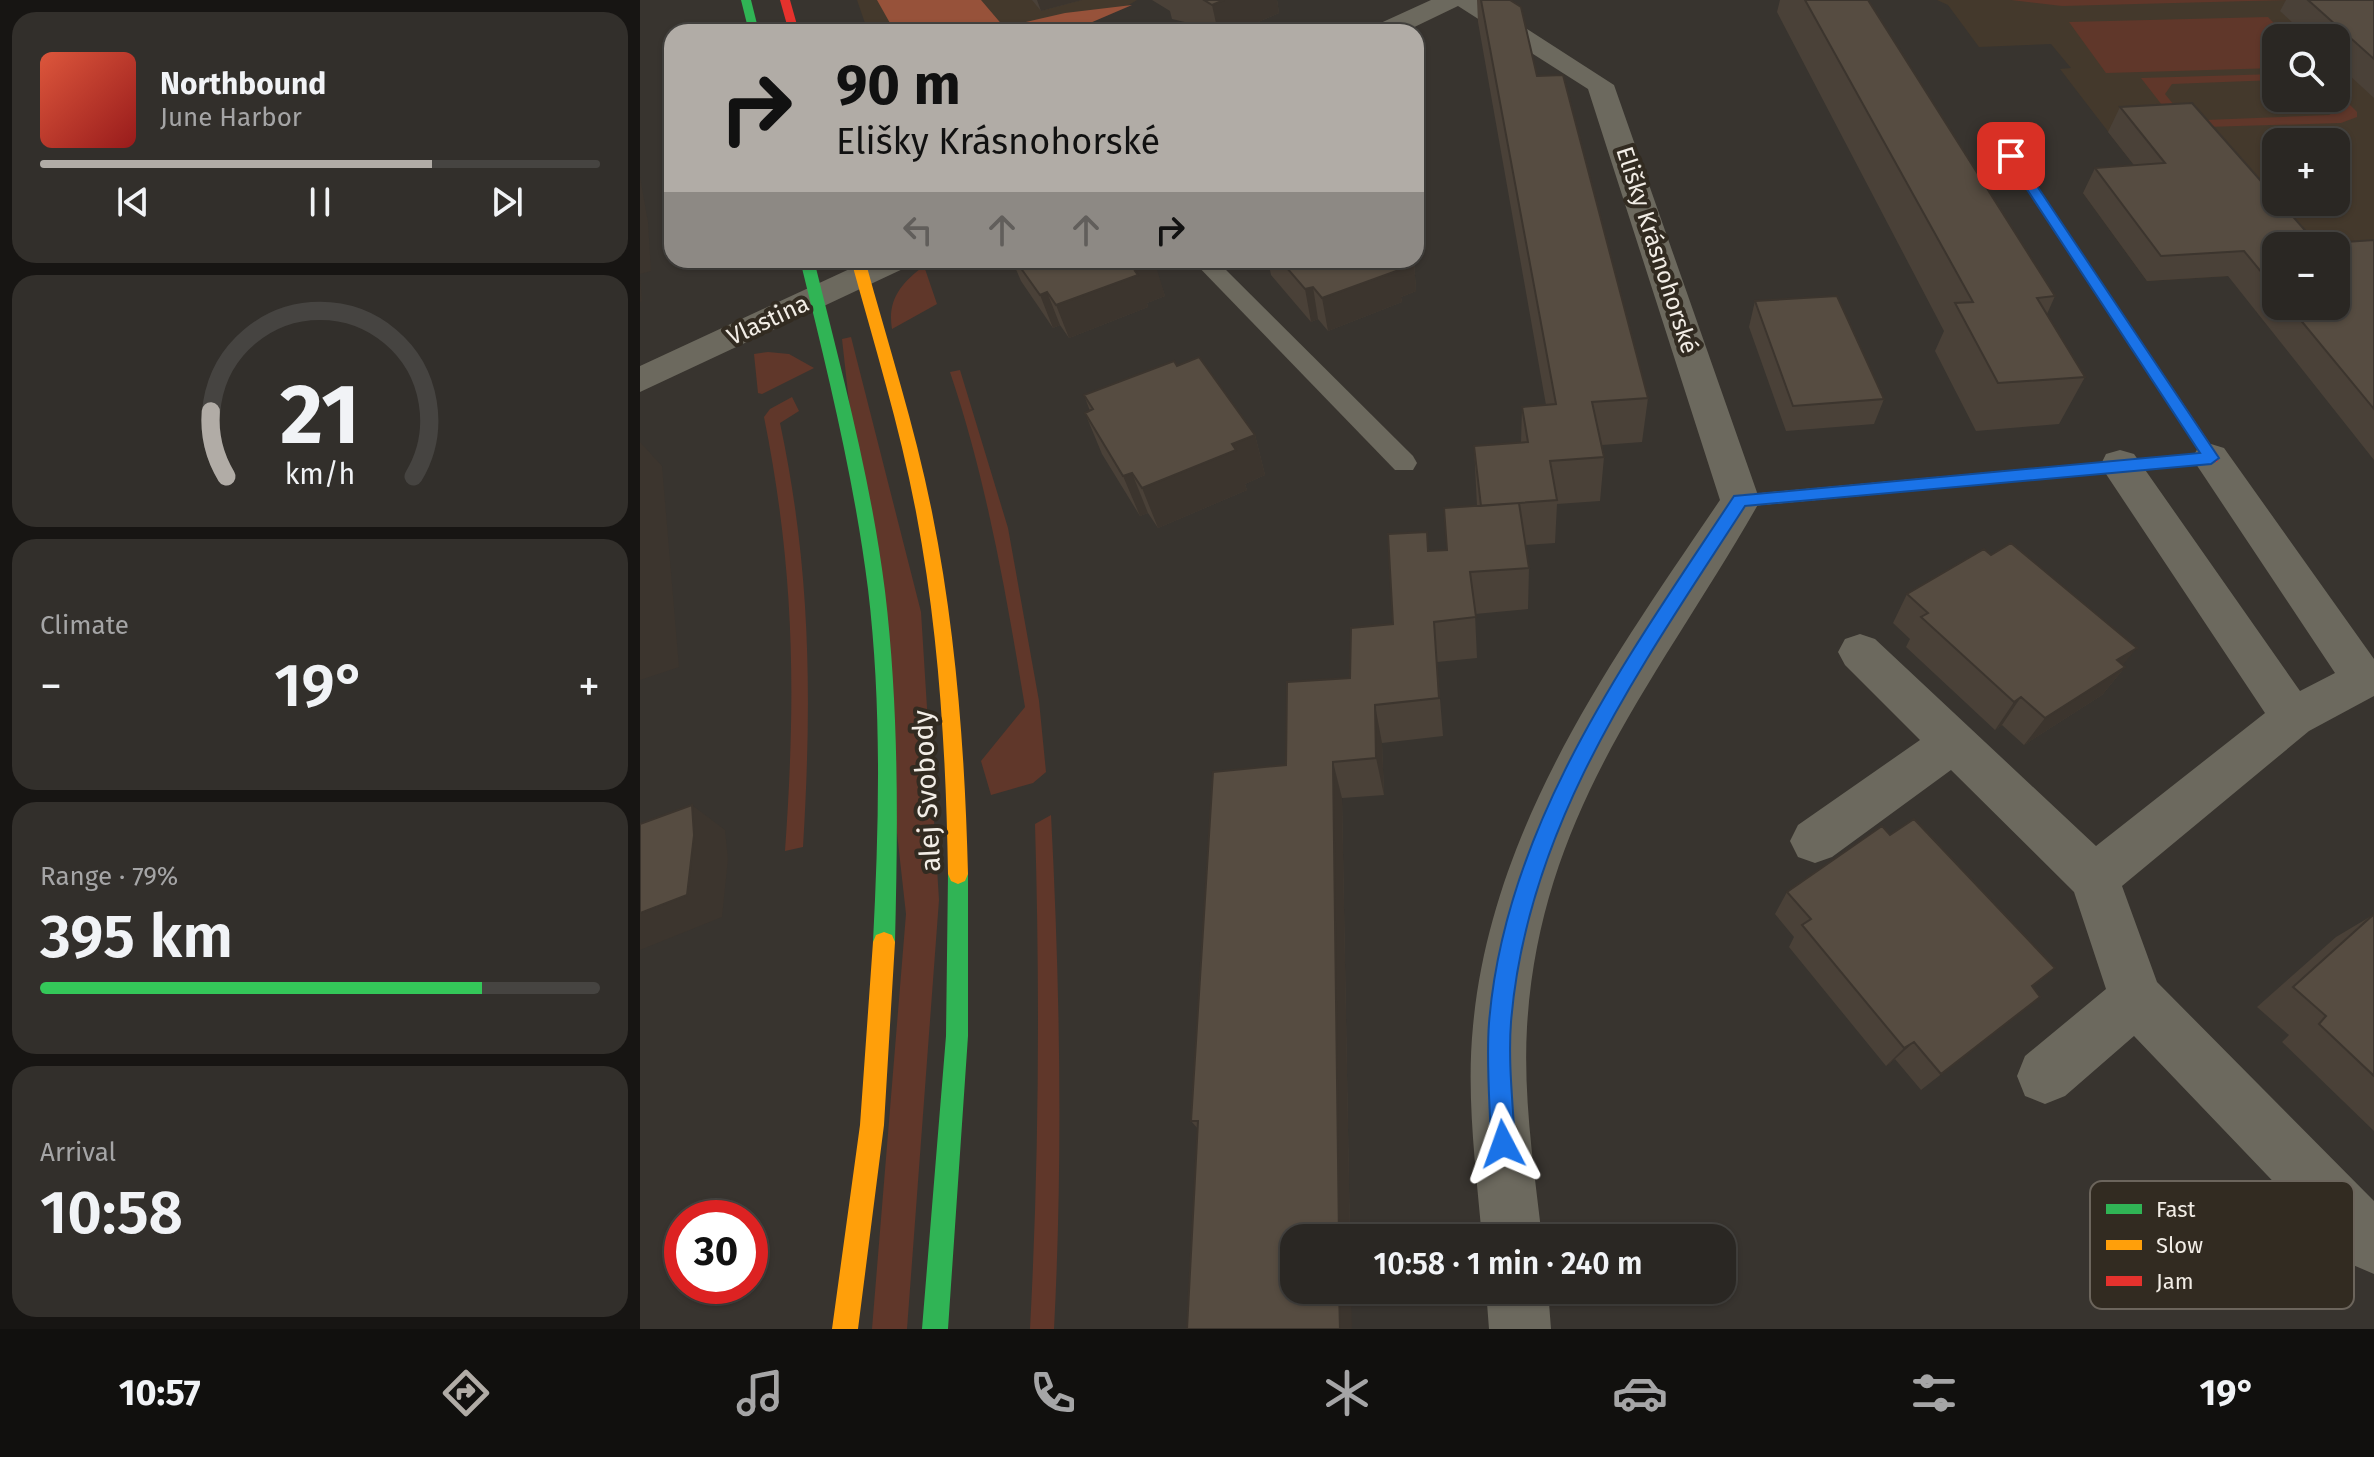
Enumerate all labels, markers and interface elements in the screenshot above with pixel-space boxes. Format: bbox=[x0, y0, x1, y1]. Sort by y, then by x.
map controls bbox=[2262, 24, 2350, 320]
button: search bbox=[2262, 24, 2350, 112]
text: 90 m bbox=[836, 52, 961, 119]
icon: right bbox=[704, 56, 808, 160]
text: Northbound bbox=[160, 66, 326, 102]
text: June Harbor bbox=[160, 102, 302, 133]
text: Elišky Krásnohorské bbox=[836, 120, 1160, 164]
pin bbox=[1977, 122, 2045, 190]
button: + bbox=[2262, 128, 2350, 216]
icon: arrive bbox=[1989, 134, 2033, 178]
street label: Elišky Krásnohorské bbox=[1610, 143, 1704, 357]
icon: previous bbox=[111, 180, 155, 224]
icon: pause bbox=[298, 180, 342, 224]
icon: next bbox=[485, 180, 529, 224]
icon: left bbox=[896, 208, 940, 252]
icon: ahead bbox=[980, 208, 1024, 252]
icon: ahead bbox=[1064, 208, 1108, 252]
icon: right bbox=[1148, 208, 1192, 252]
button: − bbox=[2262, 232, 2350, 320]
street label: Vlastina bbox=[723, 289, 813, 351]
text: 21 bbox=[280, 365, 360, 465]
text: km/h bbox=[285, 457, 355, 492]
text: Climate bbox=[40, 610, 129, 641]
text: 19° bbox=[274, 650, 366, 722]
text: − bbox=[40, 660, 62, 713]
text: + bbox=[578, 660, 600, 713]
street label: alej Svobody bbox=[906, 709, 947, 873]
text: Range · 79% bbox=[40, 861, 178, 892]
text: 395 km bbox=[40, 901, 233, 973]
position arrow bbox=[1461, 1102, 1545, 1186]
text: Arrival bbox=[40, 1137, 116, 1168]
text: 10:58 bbox=[40, 1177, 183, 1249]
legend bbox=[2090, 1181, 2354, 1309]
text: Fast bbox=[2156, 1196, 2196, 1223]
speed limit sign: 30 bbox=[664, 1200, 768, 1304]
text: Slow bbox=[2156, 1232, 2203, 1259]
text: 10:58 · 1 min · 240 m bbox=[1374, 1246, 1642, 1282]
text: Jam bbox=[2156, 1268, 2194, 1295]
icon: directions bbox=[438, 1365, 494, 1421]
icon: music bbox=[732, 1365, 788, 1421]
icon: phone bbox=[1025, 1365, 1081, 1421]
icon: climate bbox=[1319, 1365, 1375, 1421]
icon: car bbox=[1612, 1365, 1668, 1421]
icon: filters bbox=[1906, 1365, 1962, 1421]
text: 10:57 bbox=[119, 1371, 201, 1415]
text: 19° bbox=[2200, 1371, 2255, 1415]

